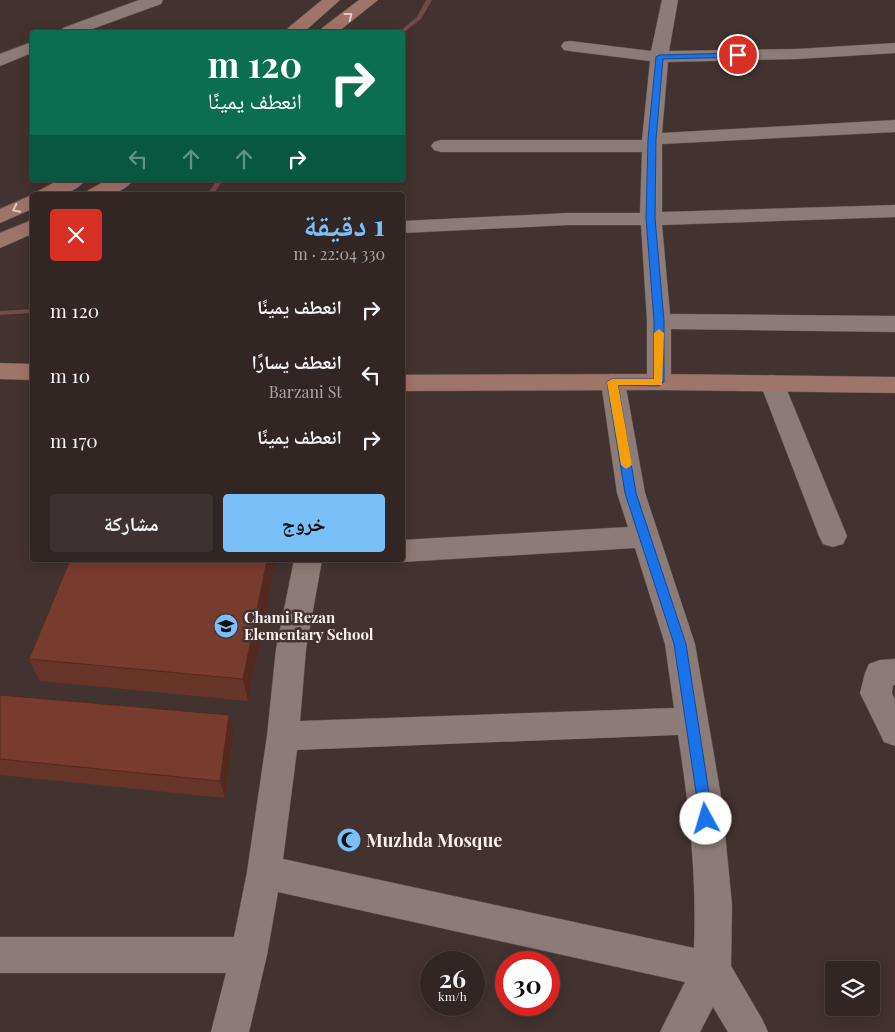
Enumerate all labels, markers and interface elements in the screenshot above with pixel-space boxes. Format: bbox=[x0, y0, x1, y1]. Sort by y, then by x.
one-way arrow bbox=[343, 14, 352, 22]
pin bbox=[717, 34, 759, 76]
text: 120 m bbox=[208, 40, 302, 87]
icon: arrive bbox=[724, 41, 752, 69]
icon: right bbox=[320, 50, 385, 115]
text: انعطف يمينًا bbox=[208, 85, 302, 115]
icon: left bbox=[124, 145, 152, 173]
icon: ahead bbox=[177, 145, 205, 173]
icon: ahead bbox=[230, 145, 258, 173]
icon: right bbox=[283, 145, 311, 173]
one-way arrow bbox=[12, 203, 21, 213]
text: 1 دقيقة bbox=[304, 204, 385, 244]
button: close bbox=[50, 209, 102, 261]
text: 330 m · 22:04 bbox=[293, 243, 385, 264]
text: انعطف يمينًا bbox=[257, 293, 342, 319]
icon: right bbox=[357, 296, 385, 324]
text: 120 m bbox=[50, 297, 99, 323]
text: انعطف يسارًا bbox=[251, 348, 342, 374]
icon: left bbox=[357, 361, 385, 389]
text: 10 m bbox=[50, 362, 90, 388]
text: Barzani St bbox=[269, 381, 342, 402]
text: انعطف يمينًا bbox=[257, 423, 342, 449]
icon: right bbox=[357, 426, 385, 454]
text: 170 m bbox=[50, 427, 98, 453]
button: مشاركة bbox=[50, 494, 213, 552]
button: خروج bbox=[223, 494, 385, 552]
place label: Chami Rezan Elementary School bbox=[244, 607, 374, 644]
school or university icon: Chami Rezan Elementary School bbox=[213, 613, 239, 639]
position arrow bbox=[679, 792, 731, 844]
mosque icon: Muzhda Mosque bbox=[336, 827, 362, 853]
place label: Muzhda Mosque bbox=[366, 828, 502, 852]
speed limit sign: 30 bbox=[495, 951, 560, 1016]
text: 26 bbox=[439, 961, 466, 994]
map controls bbox=[825, 961, 880, 1016]
button: layers bbox=[825, 961, 880, 1016]
text: km/h bbox=[438, 988, 467, 1004]

